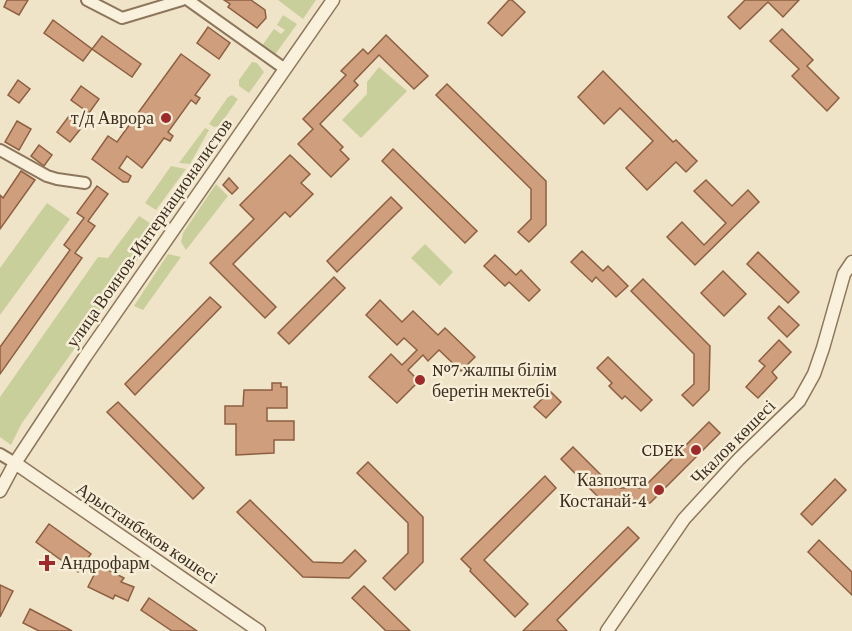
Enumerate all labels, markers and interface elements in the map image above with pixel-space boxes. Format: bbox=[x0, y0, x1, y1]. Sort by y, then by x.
place label: т/д Аврора bbox=[71, 108, 154, 128]
marker: т/д Аврора bbox=[159, 111, 173, 125]
street label: улица Воинов-Интернационалистов bbox=[62, 115, 236, 351]
place label: №7 жалпы білім беретін мектебі bbox=[432, 360, 557, 401]
marker: №7 жалпы білім беретін мектебі bbox=[413, 373, 427, 387]
street label: Чкалов көшесі bbox=[687, 396, 779, 488]
place label: CDEK bbox=[641, 440, 685, 460]
marker: CDEK bbox=[689, 443, 703, 457]
place label: Казпочта Костанай-4 bbox=[559, 470, 647, 511]
street label: Арыстанбеков көшесі bbox=[72, 478, 222, 588]
marker: Казпочта Костанай-4 bbox=[652, 483, 666, 497]
place label: Андрофарм bbox=[60, 553, 150, 573]
marker: Андрофарм bbox=[38, 554, 56, 572]

